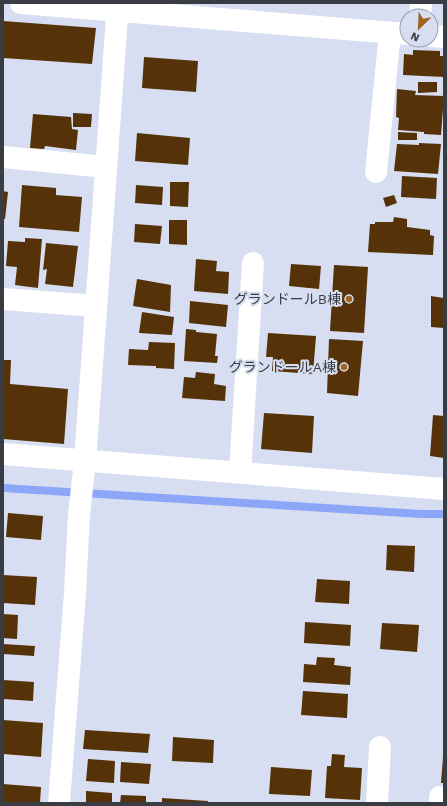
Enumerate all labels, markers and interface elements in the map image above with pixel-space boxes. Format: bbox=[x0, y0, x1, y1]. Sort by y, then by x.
north arrow bbox=[399, 8, 439, 48]
text: N bbox=[409, 29, 422, 44]
place label: グランドールB棟 bbox=[234, 291, 341, 307]
marker: グランドールB棟 bbox=[344, 294, 354, 304]
place label: グランドールA棟 bbox=[229, 359, 336, 375]
marker: グランドールA棟 bbox=[339, 362, 349, 372]

